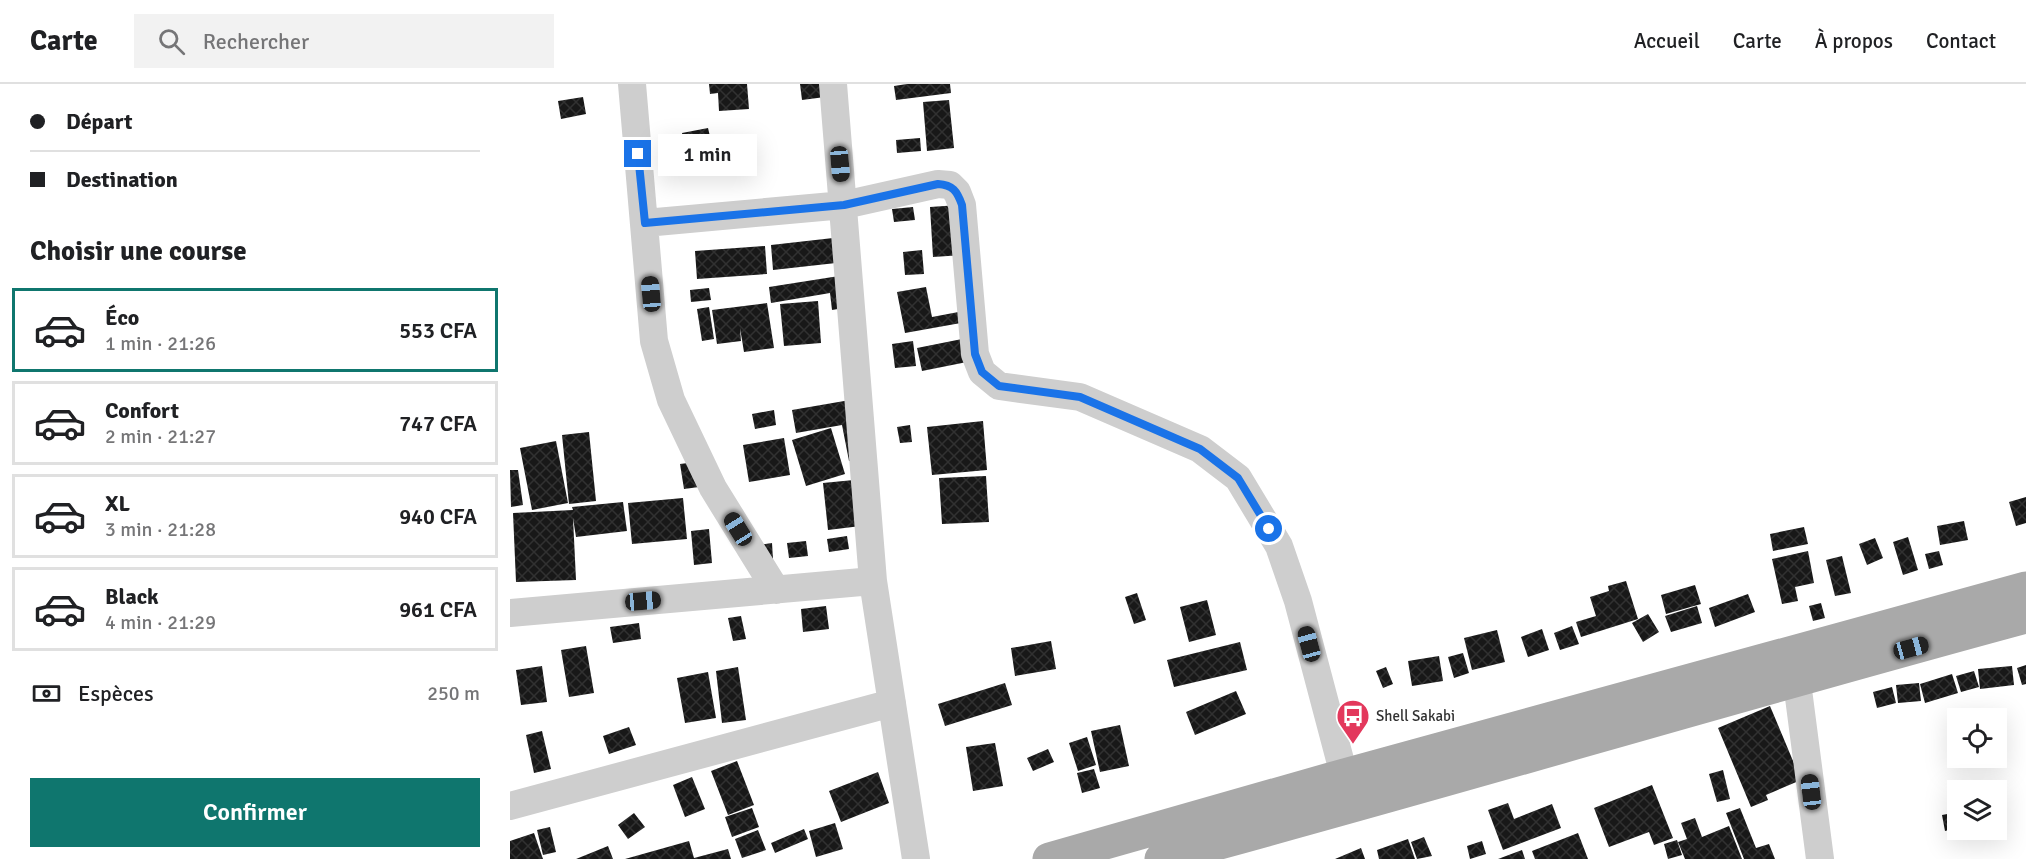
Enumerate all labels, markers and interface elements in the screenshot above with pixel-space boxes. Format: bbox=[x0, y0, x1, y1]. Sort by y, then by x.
search box bbox=[134, 14, 554, 68]
text: Carte bbox=[30, 24, 98, 58]
icon: search bbox=[155, 25, 188, 58]
text: Rechercher bbox=[203, 28, 309, 55]
text: Accueil bbox=[1634, 28, 1700, 54]
text: Carte bbox=[1733, 28, 1782, 54]
text: À propos bbox=[1815, 28, 1893, 54]
text: Contact bbox=[1926, 28, 1996, 54]
text: Départ bbox=[66, 108, 133, 135]
callout: 1 min bbox=[659, 133, 758, 175]
route end bbox=[624, 140, 651, 167]
text: 1 min bbox=[684, 142, 731, 167]
car bbox=[829, 145, 851, 183]
text: Destination bbox=[66, 166, 178, 193]
text: Choisir une course bbox=[30, 235, 247, 268]
car bbox=[640, 275, 662, 313]
icon: car bbox=[33, 303, 87, 357]
text: Éco bbox=[105, 304, 139, 331]
text: 553 CFA bbox=[399, 317, 477, 344]
text: 1 min · 21:26 bbox=[105, 331, 216, 356]
icon: car bbox=[33, 396, 87, 450]
text: Confort bbox=[105, 397, 179, 424]
text: 747 CFA bbox=[399, 410, 477, 437]
text: 2 min · 21:27 bbox=[105, 424, 216, 449]
icon: car bbox=[33, 489, 87, 543]
text: XL bbox=[105, 490, 130, 517]
text: 940 CFA bbox=[399, 503, 477, 530]
car bbox=[721, 509, 755, 549]
route start bbox=[1255, 515, 1282, 542]
text: 3 min · 21:28 bbox=[105, 517, 216, 542]
icon: car bbox=[33, 582, 87, 636]
text: Black bbox=[105, 583, 159, 610]
car bbox=[624, 590, 662, 612]
text: 961 CFA bbox=[399, 596, 477, 623]
text: 4 min · 21:29 bbox=[105, 610, 216, 635]
car bbox=[1296, 624, 1322, 664]
car bbox=[1891, 635, 1931, 661]
icon: cash bbox=[30, 677, 63, 710]
text: Espèces bbox=[78, 680, 154, 707]
text: 250 m bbox=[427, 681, 480, 706]
bus stop icon: Shell Sakabi bbox=[1335, 698, 1371, 745]
place label: Shell Sakabi bbox=[1376, 707, 1455, 725]
map controls bbox=[1947, 708, 2007, 840]
button: locate bbox=[1947, 708, 2007, 768]
car bbox=[1800, 773, 1822, 811]
button: Confirmer bbox=[30, 778, 480, 847]
button: layers bbox=[1947, 780, 2007, 840]

